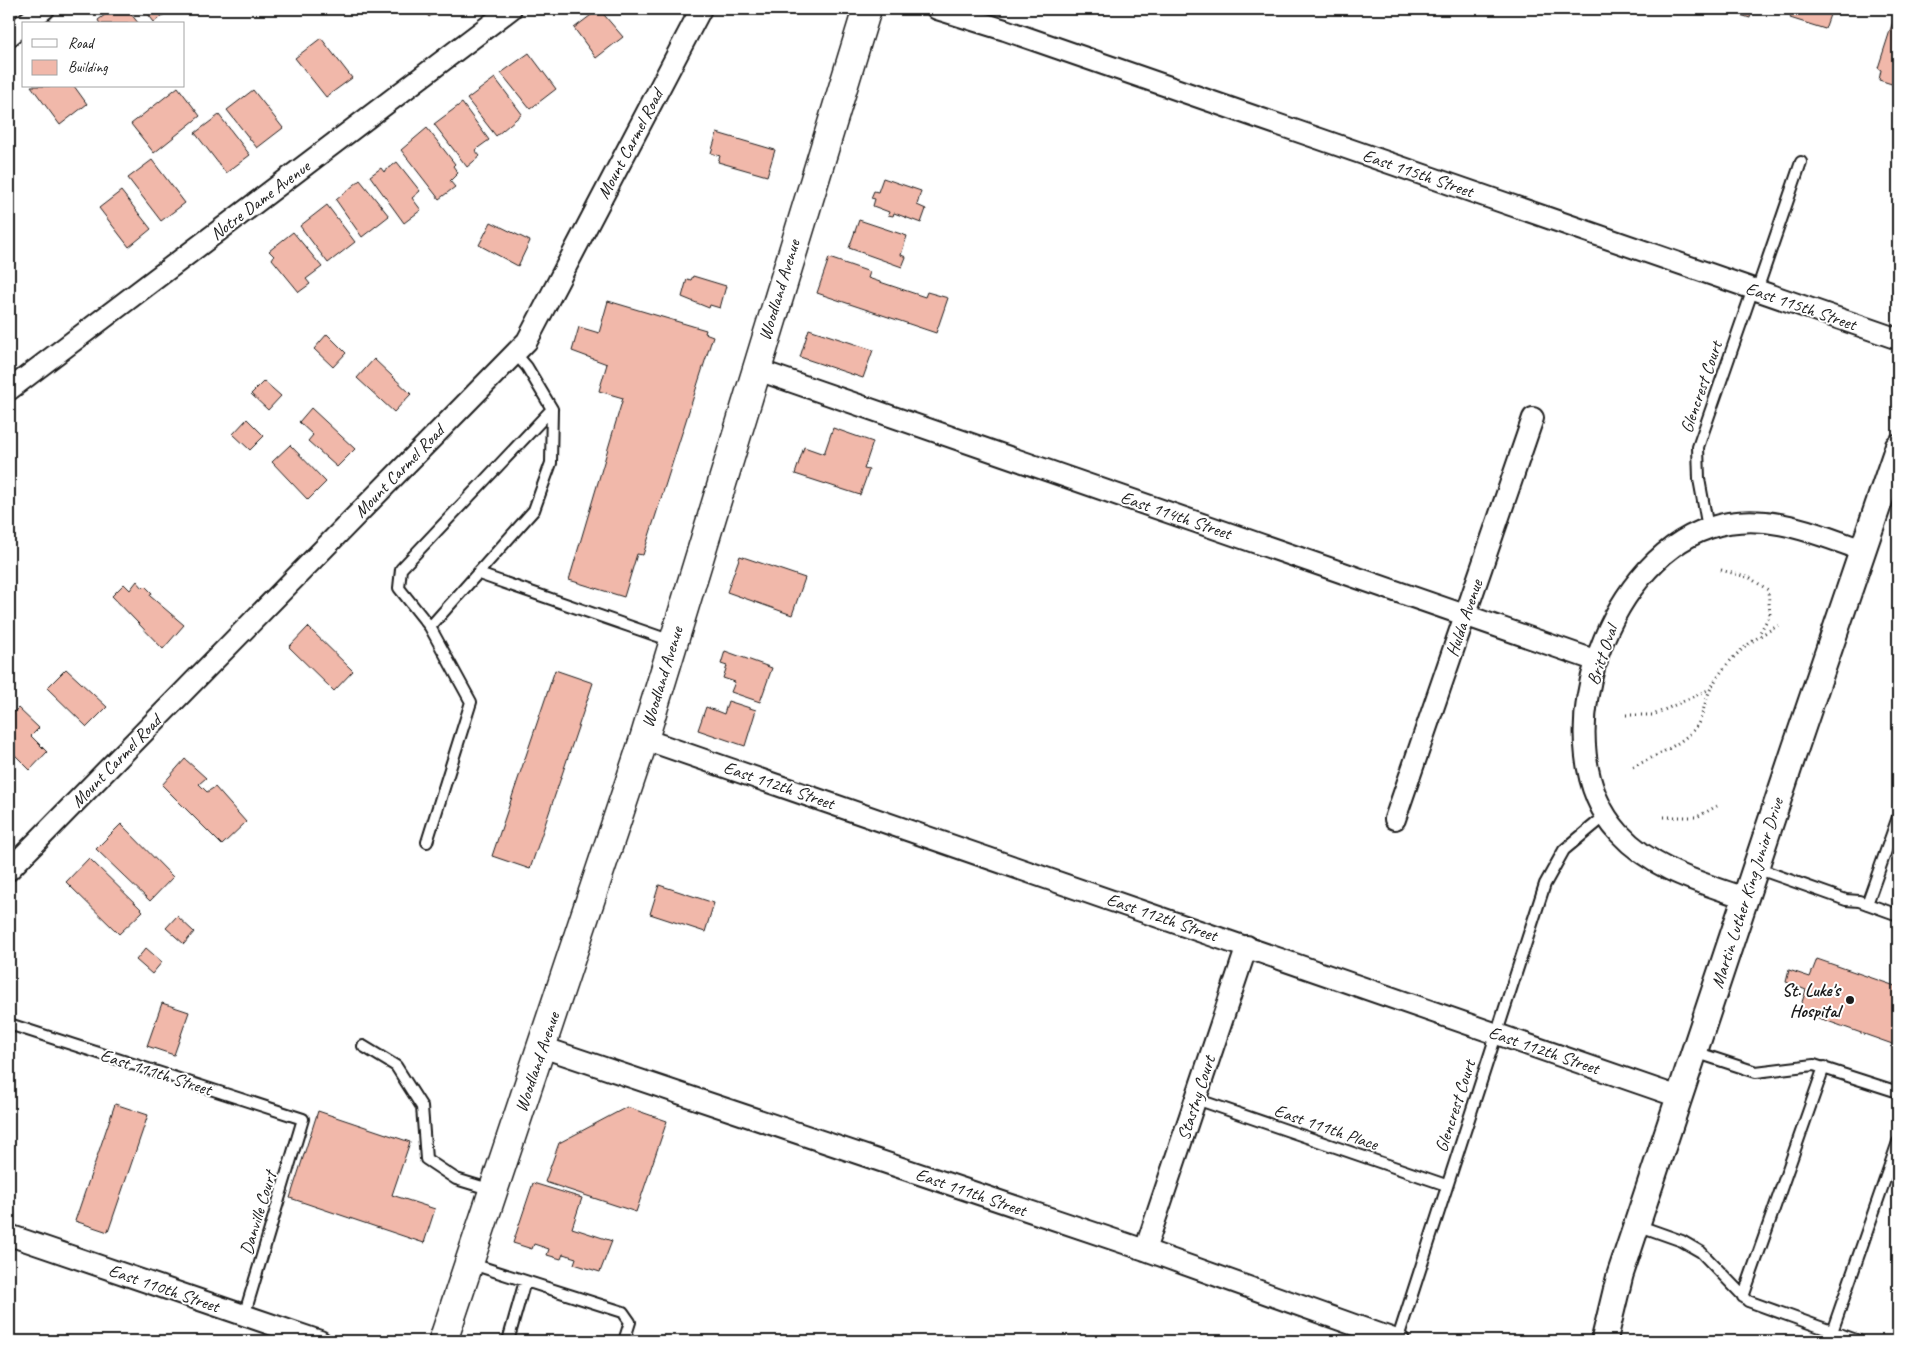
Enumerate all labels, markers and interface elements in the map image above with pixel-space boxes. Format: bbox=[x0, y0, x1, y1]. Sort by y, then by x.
legend bbox=[22, 22, 185, 88]
text: Road bbox=[68, 34, 95, 53]
text: Building bbox=[68, 58, 108, 77]
street label: Mount Carmel Road bbox=[592, 83, 669, 202]
street label: East 115th Street bbox=[1360, 144, 1478, 203]
street label: Notre Dame Avenue bbox=[206, 155, 315, 245]
street label: Woodland Avenue bbox=[753, 236, 805, 343]
street label: East 115th Street bbox=[1743, 277, 1861, 336]
street label: Glencrest Court bbox=[1675, 336, 1728, 436]
street label: Mount Carmel Road bbox=[349, 418, 451, 522]
street label: East 114th Street bbox=[1118, 486, 1236, 545]
street label: Hulda Avenue bbox=[1441, 576, 1488, 659]
street label: Britt Oval bbox=[1582, 620, 1623, 688]
street label: Woodland Avenue bbox=[636, 623, 688, 730]
street label: Mount Carmel Road bbox=[66, 708, 168, 812]
street label: East 112th Street bbox=[721, 756, 839, 815]
street label: Martin Luther King Junior Drive bbox=[1706, 794, 1788, 991]
street label: East 112th Street bbox=[1104, 888, 1222, 947]
place label: St. Luke's Hospital bbox=[1782, 979, 1844, 1022]
marker: St. Luke's Hospital bbox=[1844, 994, 1856, 1006]
street label: Woodland Avenue bbox=[510, 1008, 565, 1115]
street label: East 112th Street bbox=[1486, 1021, 1604, 1080]
street label: East 111th Street bbox=[98, 1044, 216, 1101]
street label: Stastny Court bbox=[1172, 1051, 1221, 1143]
street label: Glencrest Court bbox=[1430, 1055, 1481, 1155]
street label: East 111th Place bbox=[1271, 1099, 1382, 1155]
street label: East 111th Street bbox=[913, 1163, 1031, 1222]
street label: Danville Court bbox=[235, 1166, 282, 1257]
street label: East 110th Street bbox=[106, 1259, 224, 1318]

